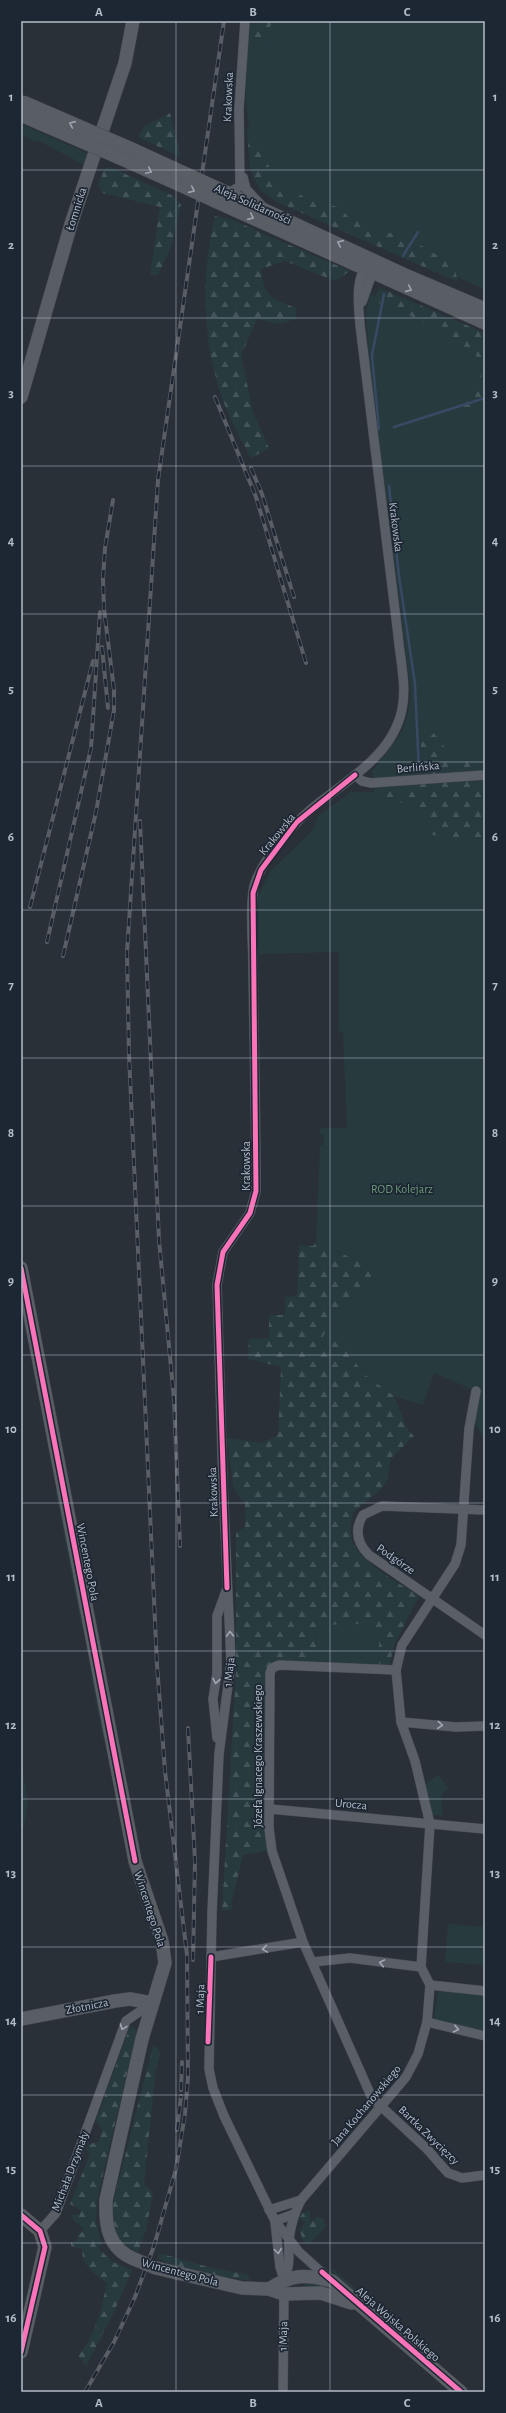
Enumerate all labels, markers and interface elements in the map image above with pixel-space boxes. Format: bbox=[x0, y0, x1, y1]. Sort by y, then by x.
text: A bbox=[95, 6, 103, 19]
text: B bbox=[249, 6, 257, 19]
text: C bbox=[404, 6, 411, 19]
street label: Krakowska bbox=[221, 71, 235, 122]
text: 1 bbox=[9, 91, 13, 104]
text: 1 bbox=[493, 91, 497, 104]
one-way arrow bbox=[69, 120, 76, 128]
one-way arrow bbox=[144, 166, 152, 174]
street label: Aleja Solidarności bbox=[212, 182, 293, 227]
street label: Łomnicka bbox=[63, 185, 89, 232]
one-way arrow bbox=[188, 186, 195, 194]
one-way arrow bbox=[246, 212, 254, 220]
text: 2 bbox=[8, 239, 14, 252]
text: 2 bbox=[492, 239, 498, 252]
one-way arrow bbox=[337, 240, 344, 248]
one-way arrow bbox=[406, 284, 413, 292]
text: 3 bbox=[8, 387, 14, 400]
text: 3 bbox=[492, 387, 498, 400]
street label: Krakowska bbox=[387, 501, 405, 553]
text: 4 bbox=[8, 535, 15, 548]
text: 4 bbox=[492, 535, 499, 548]
text: 5 bbox=[8, 683, 14, 696]
text: 5 bbox=[492, 683, 498, 696]
street label: Berlińska bbox=[396, 759, 440, 775]
street label: Krakowska bbox=[257, 810, 298, 857]
text: 6 bbox=[8, 831, 14, 844]
text: 6 bbox=[492, 831, 498, 844]
text: 7 bbox=[8, 979, 14, 992]
text: 7 bbox=[492, 979, 498, 992]
text: 8 bbox=[8, 1127, 14, 1140]
text: 8 bbox=[492, 1127, 498, 1140]
street label: Krakowska bbox=[240, 1141, 252, 1191]
park label: ROD Kolejarz bbox=[371, 1183, 433, 1196]
text: 9 bbox=[8, 1275, 14, 1288]
text: 9 bbox=[492, 1275, 498, 1288]
text: 10 bbox=[5, 1423, 17, 1436]
text: 10 bbox=[489, 1423, 501, 1436]
street label: Krakowska bbox=[206, 1466, 220, 1517]
street label: Wincentego Pola bbox=[75, 1522, 102, 1602]
street label: Podgórze bbox=[375, 1542, 417, 1576]
text: 11 bbox=[6, 1571, 16, 1584]
text: 11 bbox=[490, 1571, 500, 1584]
one-way arrow bbox=[226, 1631, 235, 1637]
street label: 1 Maja bbox=[221, 1656, 238, 1688]
one-way arrow bbox=[212, 1678, 220, 1684]
street label: Józefa Ignacego Kraszewskiego bbox=[252, 1684, 264, 1828]
text: 12 bbox=[6, 1719, 16, 1732]
text: 12 bbox=[490, 1719, 500, 1732]
one-way arrow bbox=[437, 1721, 443, 1730]
street label: Urocza bbox=[334, 1797, 368, 1811]
text: 13 bbox=[6, 1867, 17, 1880]
text: 13 bbox=[490, 1867, 501, 1880]
street label: Wincentego Pola bbox=[132, 1870, 168, 1949]
one-way arrow bbox=[261, 1944, 268, 1953]
one-way arrow bbox=[379, 1959, 385, 1968]
street label: 1 Maja bbox=[193, 1983, 208, 2014]
street label: Złotnicza bbox=[65, 1996, 110, 2016]
text: 14 bbox=[5, 2015, 17, 2028]
text: 14 bbox=[489, 2015, 501, 2028]
one-way arrow bbox=[120, 2023, 128, 2030]
one-way arrow bbox=[452, 2024, 459, 2033]
street label: Jana Kochanowskiego bbox=[329, 2062, 403, 2148]
street label: Bartka Zwycięzcy bbox=[396, 2103, 462, 2167]
street label: Michała Drzymały bbox=[49, 2129, 92, 2213]
text: 15 bbox=[6, 2163, 17, 2176]
text: 15 bbox=[490, 2163, 501, 2176]
one-way arrow bbox=[273, 2247, 282, 2254]
street label: Wincentego Pola bbox=[140, 2256, 220, 2288]
street label: Aleja Wojska Polskiego bbox=[353, 2284, 442, 2364]
text: 16 bbox=[6, 2312, 16, 2325]
text: 16 bbox=[490, 2312, 500, 2325]
street label: 1 Maja bbox=[277, 2321, 290, 2351]
text: A bbox=[95, 2397, 103, 2410]
text: B bbox=[249, 2397, 257, 2410]
text: C bbox=[404, 2397, 411, 2410]

